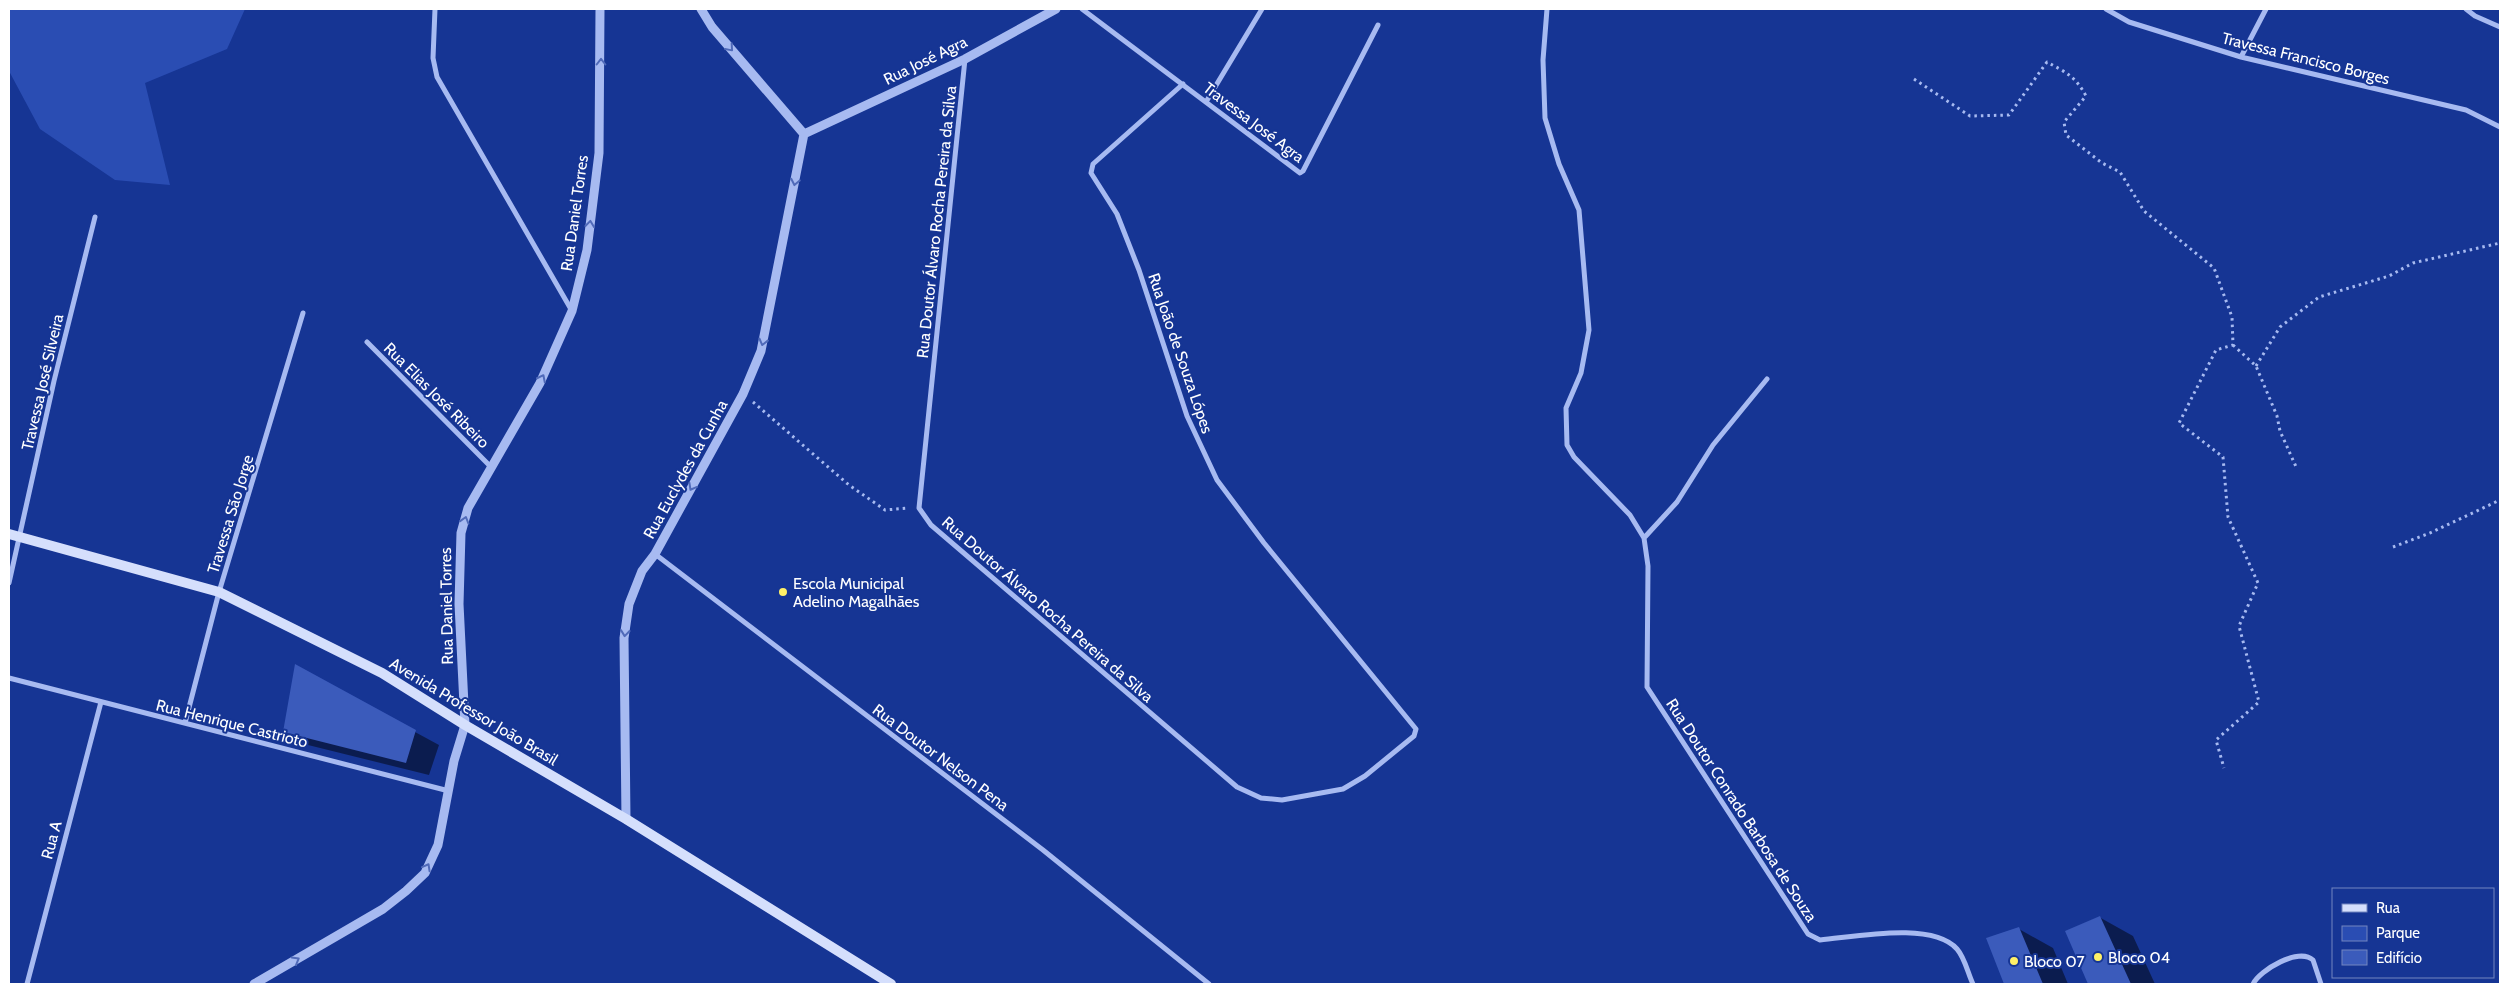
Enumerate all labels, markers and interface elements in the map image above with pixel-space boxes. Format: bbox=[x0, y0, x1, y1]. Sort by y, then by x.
street label: Travessa Francisco Borges bbox=[2220, 28, 2392, 89]
street label: Rua José Agra bbox=[880, 32, 970, 89]
one-way arrow bbox=[724, 42, 733, 51]
one-way arrow bbox=[596, 57, 606, 65]
street label: Travessa José Agra bbox=[1200, 78, 1308, 167]
street label: Rua Doutor Álvaro Rocha Pereira da Silva bbox=[913, 85, 960, 359]
street label: Rua Daniel Torres bbox=[557, 153, 592, 272]
one-way arrow bbox=[791, 178, 801, 187]
one-way arrow bbox=[584, 219, 595, 227]
street label: Rua João de Souza Lópes bbox=[1144, 271, 1217, 436]
street label: Travessa José Silveira bbox=[18, 312, 67, 452]
one-way arrow bbox=[758, 337, 769, 346]
street label: Rua Elias José Ribeiro bbox=[380, 339, 493, 452]
one-way arrow bbox=[536, 374, 546, 383]
street label: Rua Euclydes da Cunha bbox=[639, 396, 732, 542]
street label: Travessa São Jorge bbox=[203, 453, 258, 576]
one-way arrow bbox=[688, 482, 698, 491]
street label: Rua Doutor Álvaro Rocha Pereira da Silva bbox=[938, 512, 1157, 707]
one-way arrow bbox=[459, 516, 469, 525]
street label: Rua Daniel Torres bbox=[436, 547, 457, 665]
place label: Escola Municipal Adelino Magalhães bbox=[793, 574, 920, 611]
marker: Escola Municipal Adelino Magalhães bbox=[777, 586, 789, 598]
one-way arrow bbox=[620, 629, 631, 637]
street label: Avenida Professor João Brasil bbox=[386, 654, 562, 769]
street label: Rua Henrique Castrioto bbox=[154, 695, 310, 752]
street label: Rua Doutor Conrado Barbosa de Souza bbox=[1662, 695, 1821, 926]
street label: Rua Doutor Nelson Pena bbox=[869, 700, 1013, 815]
street label: Rua A bbox=[37, 819, 66, 861]
one-way arrow bbox=[421, 863, 431, 872]
legend bbox=[2332, 888, 2494, 978]
text: Rua bbox=[2376, 899, 2401, 917]
text: Parque bbox=[2376, 924, 2420, 942]
place label: Bloco 04 bbox=[2108, 948, 2170, 967]
text: Edifício bbox=[2376, 949, 2422, 967]
marker: Bloco 04 bbox=[2092, 951, 2104, 963]
place label: Bloco 07 bbox=[2024, 952, 2085, 971]
marker: Bloco 07 bbox=[2008, 955, 2020, 967]
one-way arrow bbox=[291, 956, 300, 966]

